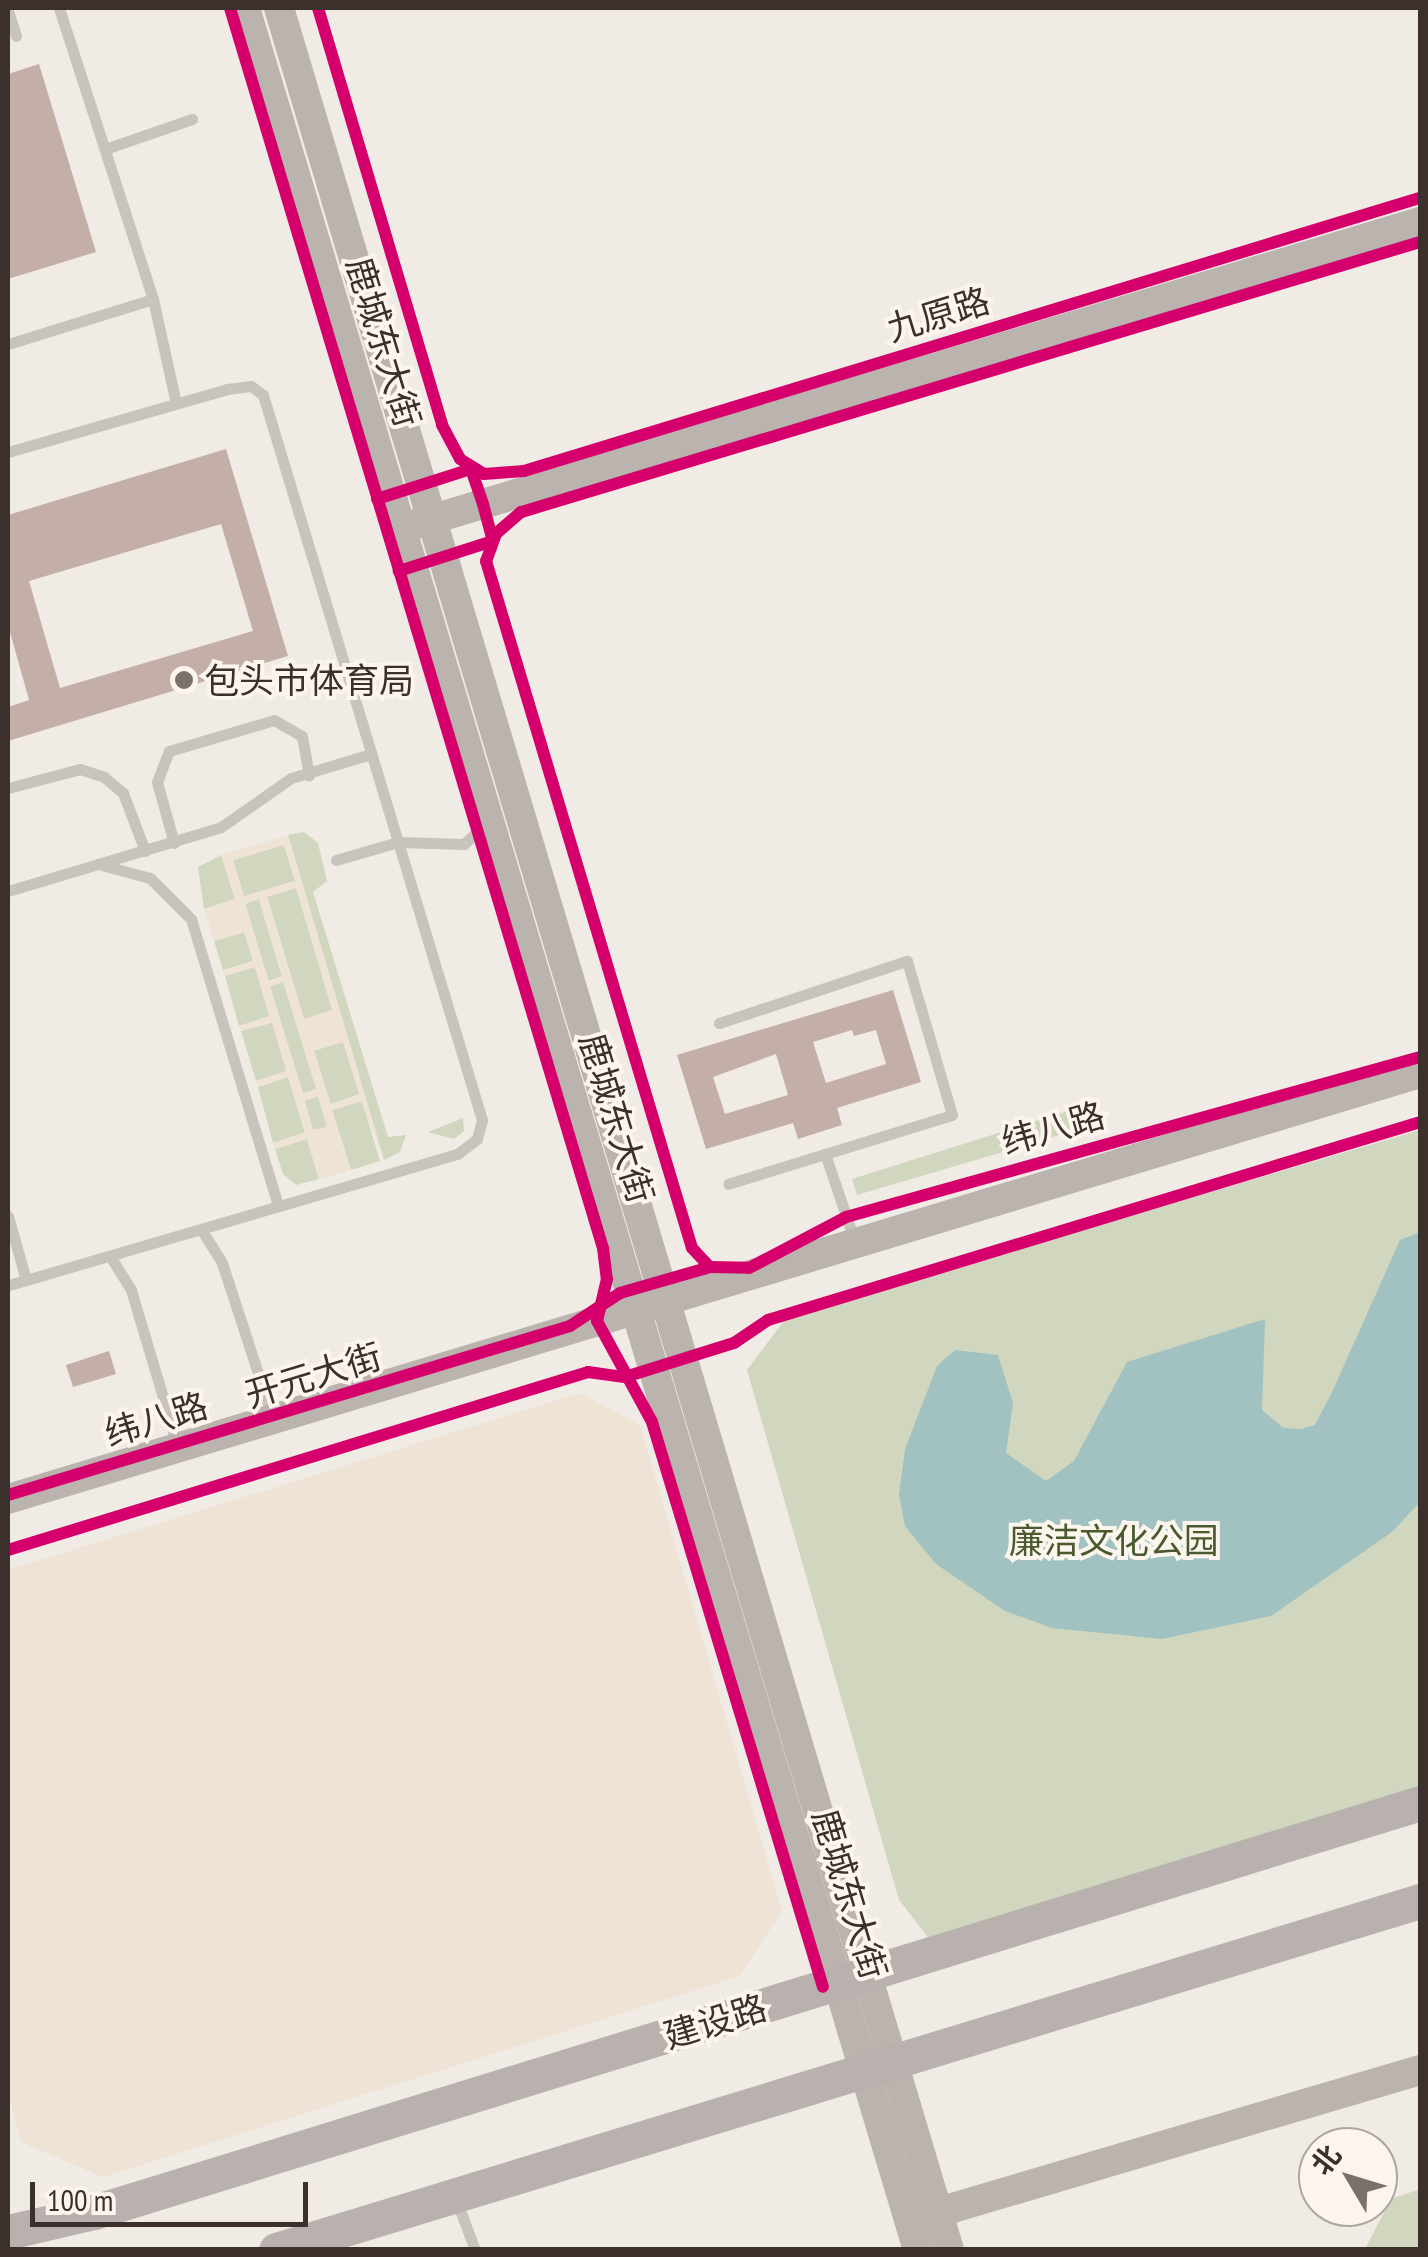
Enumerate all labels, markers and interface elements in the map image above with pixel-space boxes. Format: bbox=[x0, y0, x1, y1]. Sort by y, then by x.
street label: 鹿城东大街 bbox=[338, 252, 430, 432]
street label: 九原路 bbox=[882, 279, 994, 349]
place label: 包头市体育局 bbox=[204, 659, 414, 701]
marker: 包头市体育局 bbox=[173, 669, 195, 691]
street label: 鹿城东大街 bbox=[571, 1028, 663, 1208]
street label: 纬八路 bbox=[997, 1093, 1109, 1163]
street label: 开元大街 bbox=[240, 1334, 386, 1416]
street label: 纬八路 bbox=[100, 1384, 212, 1454]
park label: 廉洁文化公园 bbox=[1009, 1519, 1219, 1561]
street label: 鹿城东大街 bbox=[804, 1804, 896, 1984]
street label: 建设路 bbox=[659, 1986, 771, 2056]
north arrow bbox=[1298, 2127, 1398, 2227]
text: 北 bbox=[1302, 2137, 1349, 2182]
scale bar bbox=[35, 2162, 312, 2224]
text: 100 m bbox=[47, 2180, 113, 2219]

